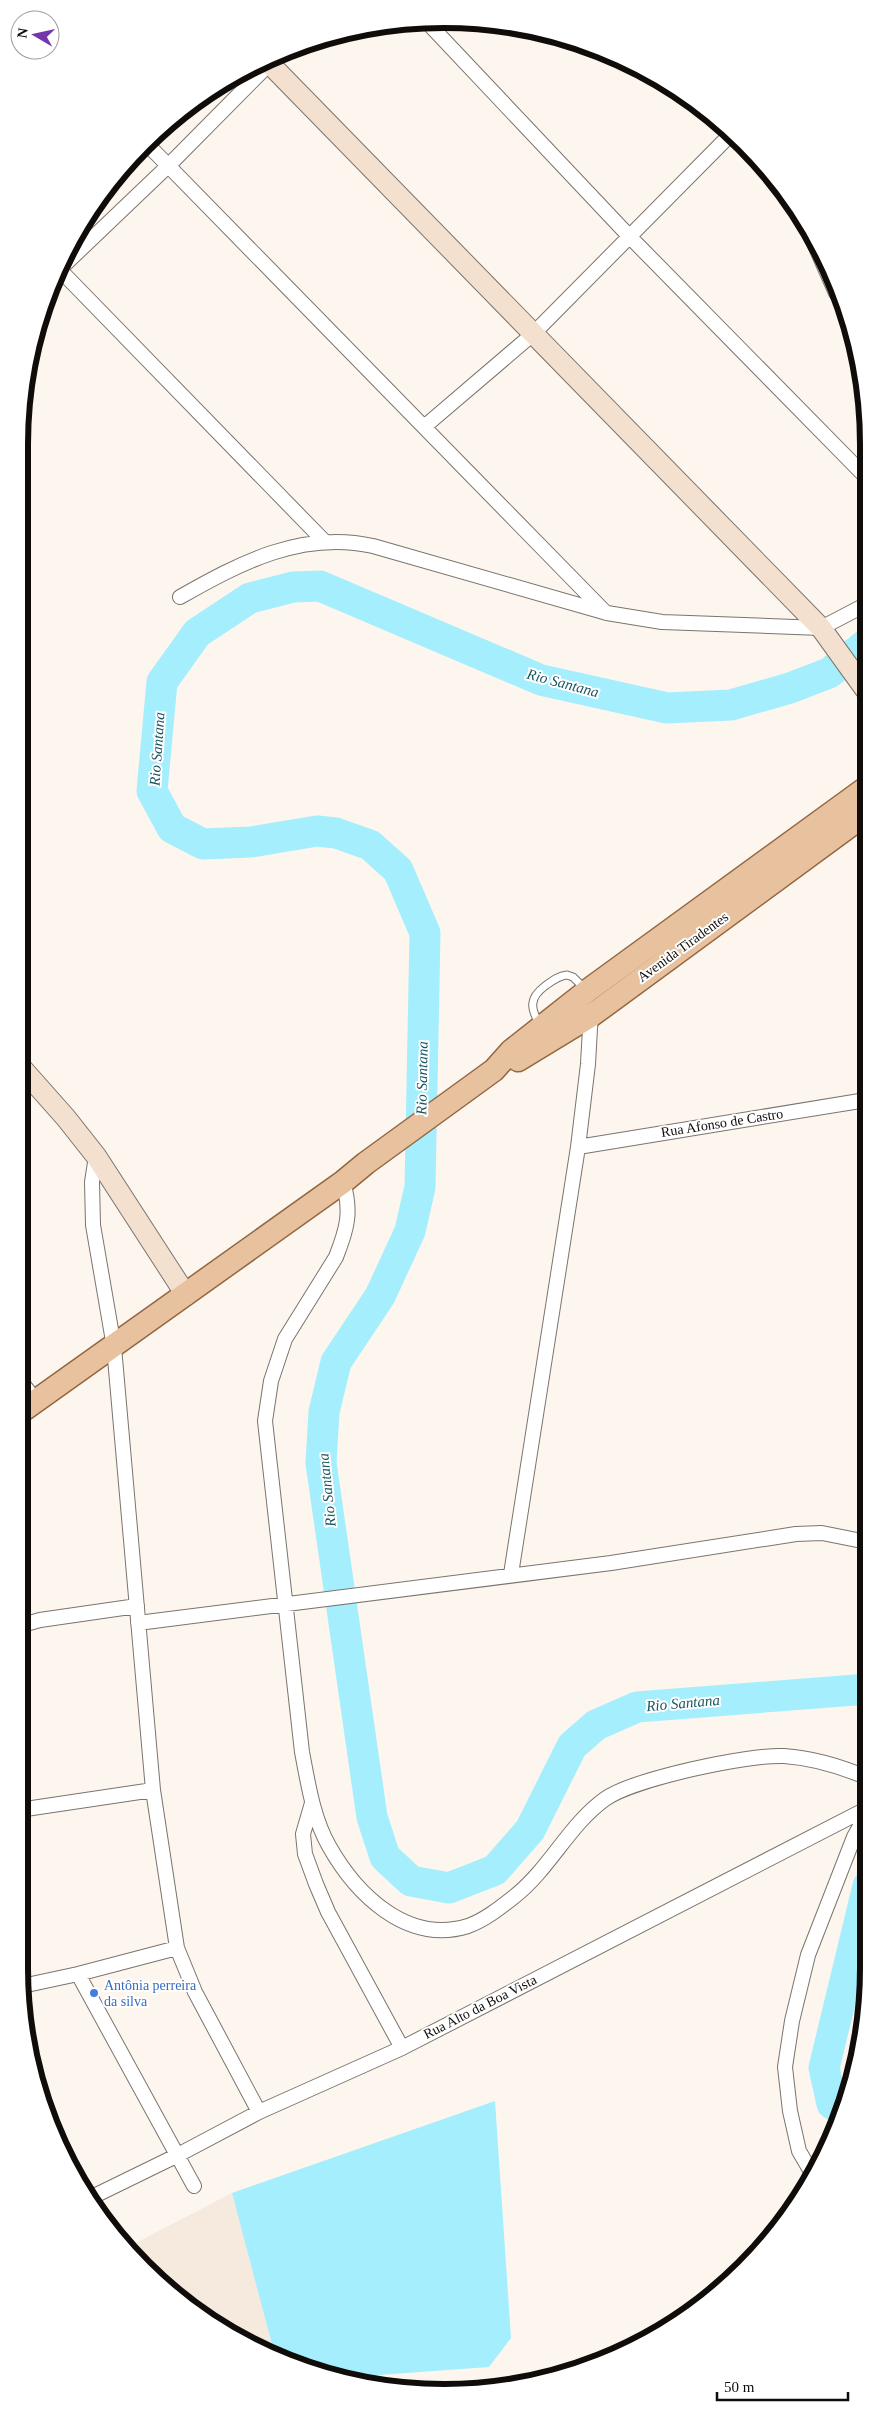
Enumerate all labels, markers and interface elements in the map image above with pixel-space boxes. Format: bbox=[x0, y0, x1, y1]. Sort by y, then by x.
north arrow bbox=[10, 10, 60, 60]
text: N bbox=[14, 27, 31, 39]
water label: Rio Santana bbox=[524, 665, 601, 700]
water label: Rio Santana bbox=[146, 712, 168, 787]
street label: Avenida Tiradentes bbox=[635, 909, 731, 985]
water label: Rio Santana bbox=[413, 1041, 431, 1116]
street label: Rua Afonso de Castro bbox=[660, 1106, 784, 1140]
water label: Rio Santana bbox=[315, 1452, 339, 1529]
water label: Rio Santana bbox=[645, 1692, 720, 1714]
street label: Rua Alto da Boa Vista bbox=[421, 1972, 540, 2042]
place label: Antônia perreira da silva bbox=[104, 1978, 197, 2009]
marker: Antônia perreira da silva bbox=[88, 1987, 100, 1999]
scale bar bbox=[717, 2370, 848, 2402]
text: 50 m bbox=[724, 2379, 755, 2395]

